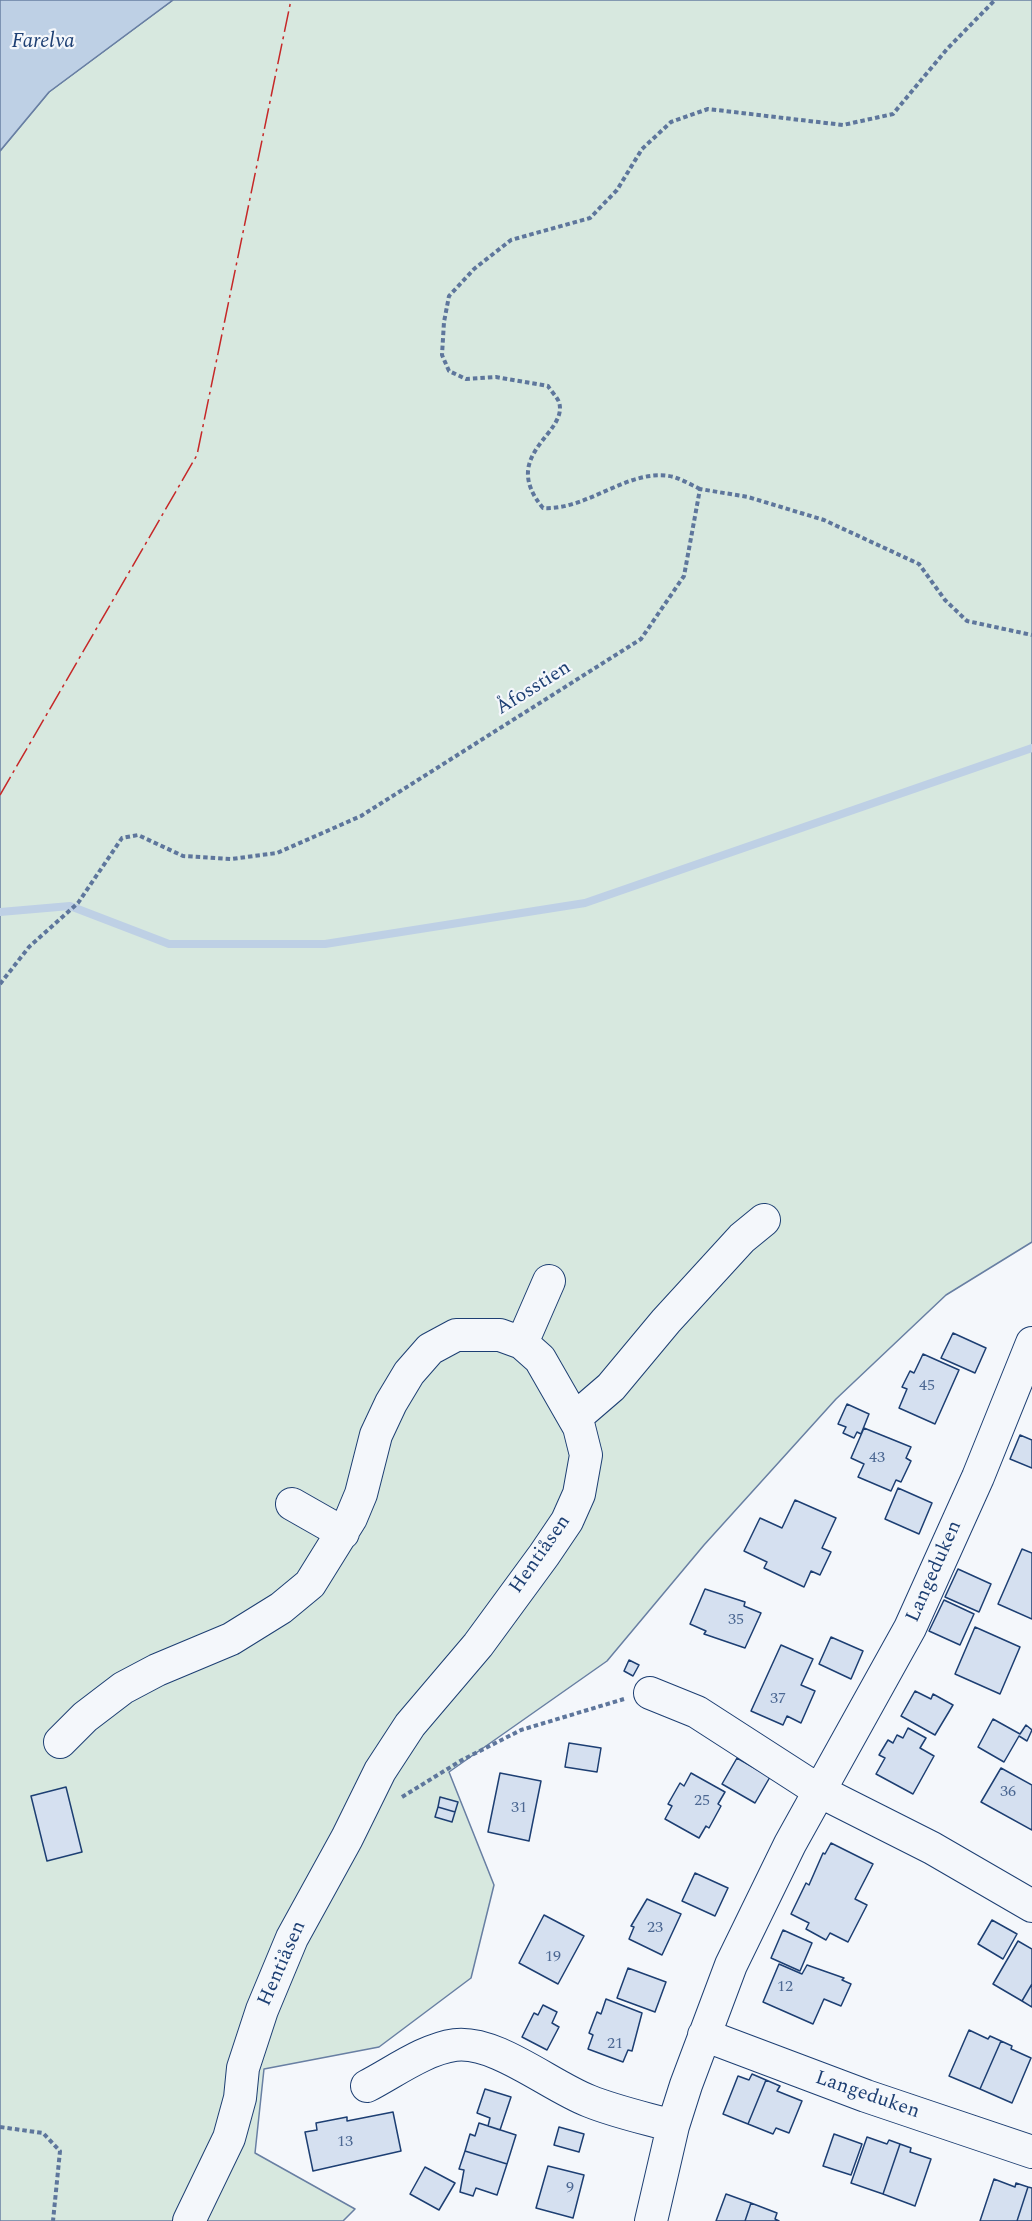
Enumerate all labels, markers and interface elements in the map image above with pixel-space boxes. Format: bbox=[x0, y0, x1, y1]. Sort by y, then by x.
water label: Farelva bbox=[11, 30, 75, 56]
street label: Åfosstien bbox=[492, 657, 576, 721]
house number: 45 bbox=[919, 1377, 935, 1397]
house number: 43 bbox=[869, 1449, 885, 1469]
street label: Hentiåsen bbox=[505, 1511, 577, 1599]
street label: Langeduken bbox=[902, 1517, 968, 1627]
house number: 35 bbox=[728, 1611, 744, 1631]
house number: 37 bbox=[770, 1690, 786, 1710]
house number: 36 bbox=[1000, 1783, 1016, 1803]
house number: 25 bbox=[694, 1792, 710, 1812]
house number: 31 bbox=[511, 1799, 527, 1819]
street label: Hentiåsen bbox=[254, 1918, 312, 2010]
house number: 23 bbox=[647, 1919, 663, 1939]
house number: 19 bbox=[545, 1948, 561, 1968]
house number: 12 bbox=[777, 1978, 793, 1998]
house number: 21 bbox=[607, 2035, 623, 2055]
street label: Langeduken bbox=[812, 2067, 922, 2125]
house number: 13 bbox=[337, 2133, 353, 2153]
house number: 9 bbox=[566, 2179, 574, 2199]

